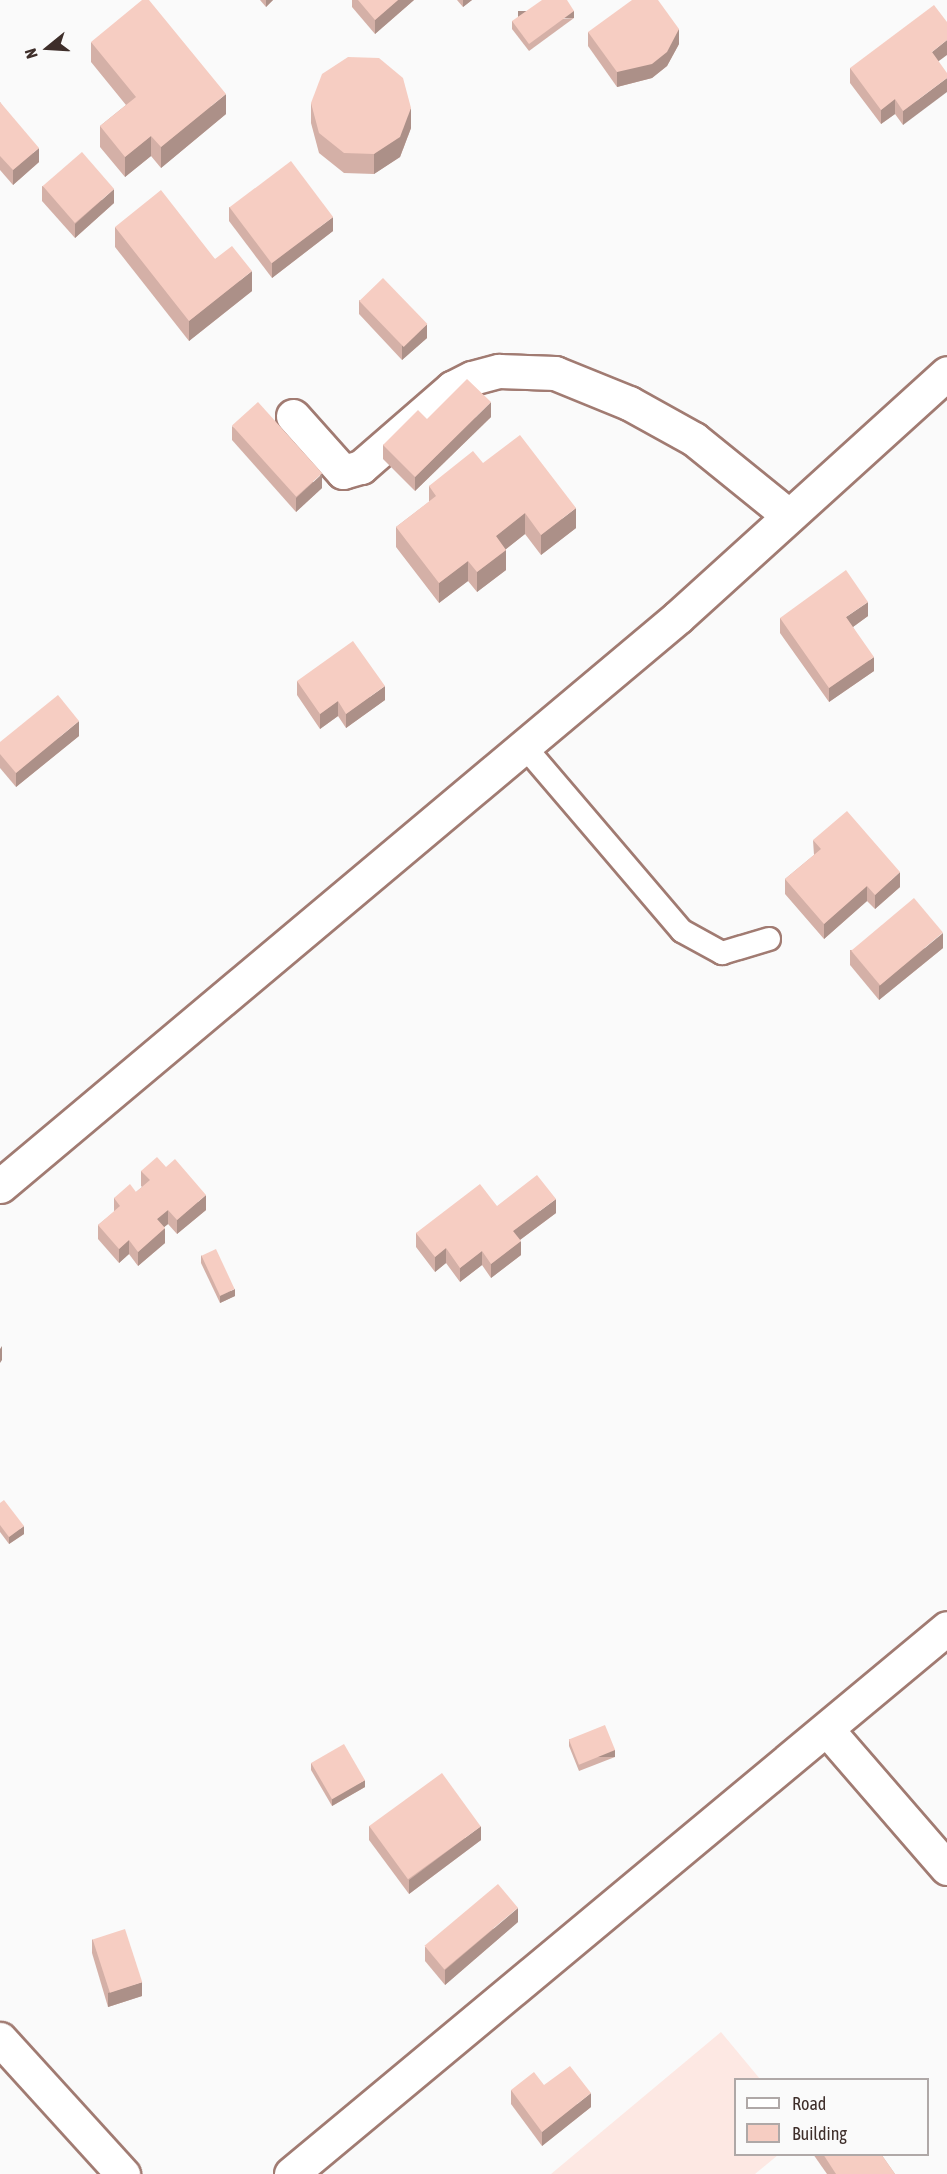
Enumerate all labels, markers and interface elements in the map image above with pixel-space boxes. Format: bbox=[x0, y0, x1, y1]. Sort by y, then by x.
north arrow bbox=[18, 18, 78, 78]
text: N bbox=[21, 46, 41, 61]
legend bbox=[734, 2078, 929, 2156]
text: Road bbox=[792, 2093, 826, 2114]
text: Building bbox=[792, 2123, 847, 2144]

